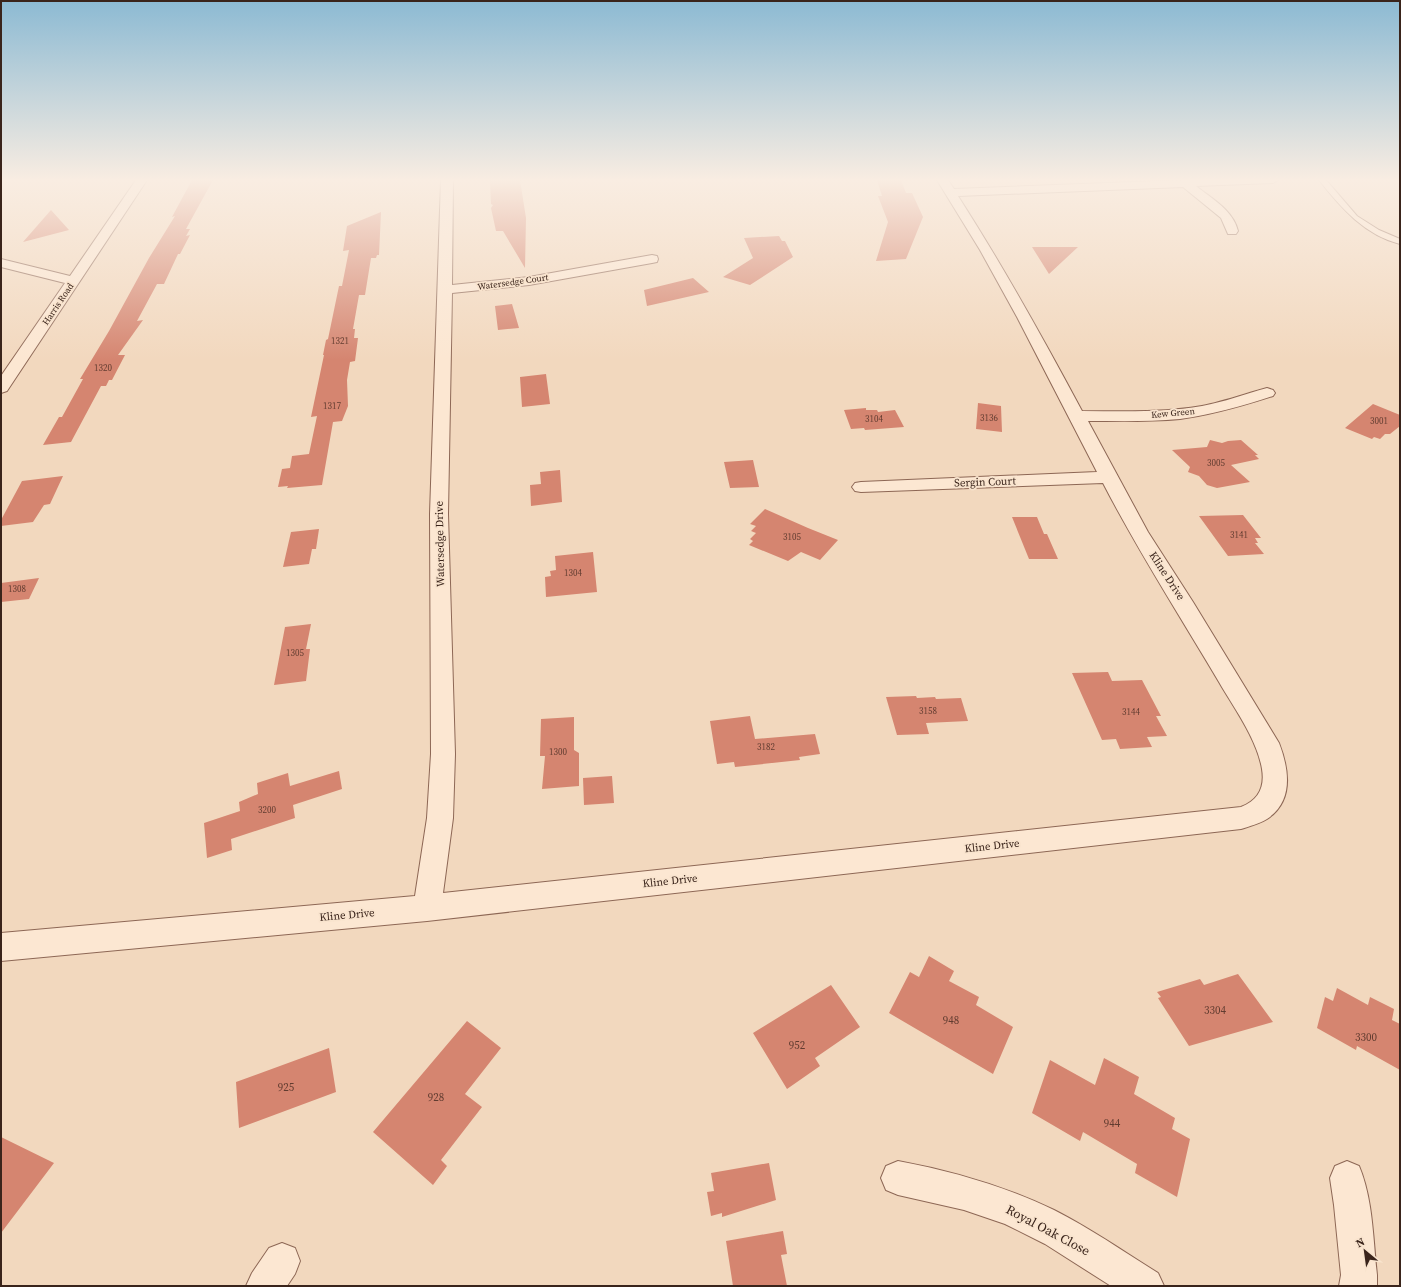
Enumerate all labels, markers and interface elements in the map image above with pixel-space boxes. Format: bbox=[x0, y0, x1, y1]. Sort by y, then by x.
street label: Watersedge Court bbox=[477, 271, 549, 293]
street label: Harris Road bbox=[40, 281, 76, 327]
house number: 1321 bbox=[331, 335, 349, 347]
house number: 1320 bbox=[94, 362, 112, 374]
house number: 1317 bbox=[323, 400, 341, 412]
street label: Kew Green bbox=[1151, 405, 1196, 421]
house number: 3136 bbox=[980, 412, 998, 424]
house number: 3104 bbox=[865, 413, 883, 425]
house number: 3001 bbox=[1370, 415, 1388, 427]
house number: 3005 bbox=[1207, 457, 1225, 469]
street label: Sergin Court bbox=[954, 473, 1017, 491]
street label: Watersedge Drive bbox=[432, 501, 448, 587]
house number: 3141 bbox=[1230, 529, 1248, 541]
house number: 3105 bbox=[783, 531, 801, 543]
street label: Kline Drive bbox=[1146, 549, 1189, 604]
house number: 1304 bbox=[564, 567, 582, 579]
house number: 1308 bbox=[8, 583, 26, 595]
house number: 1305 bbox=[286, 647, 304, 659]
house number: 3158 bbox=[919, 705, 937, 717]
house number: 3144 bbox=[1122, 706, 1140, 718]
house number: 3182 bbox=[757, 741, 775, 753]
house number: 1300 bbox=[549, 746, 567, 758]
house number: 3200 bbox=[258, 804, 276, 816]
street label: Kline Drive bbox=[964, 836, 1021, 856]
street label: Kline Drive bbox=[642, 871, 699, 891]
street label: Kline Drive bbox=[319, 905, 376, 925]
house number: 3304 bbox=[1204, 1003, 1226, 1018]
house number: 948 bbox=[943, 1013, 959, 1028]
house number: 3300 bbox=[1355, 1030, 1377, 1045]
house number: 952 bbox=[789, 1038, 806, 1053]
house number: 925 bbox=[278, 1080, 295, 1095]
house number: 928 bbox=[428, 1090, 444, 1105]
house number: 944 bbox=[1104, 1116, 1121, 1131]
street label: Royal Oak Close bbox=[1003, 1201, 1093, 1259]
north arrow bbox=[1345, 1231, 1385, 1271]
text: N bbox=[1353, 1234, 1368, 1251]

